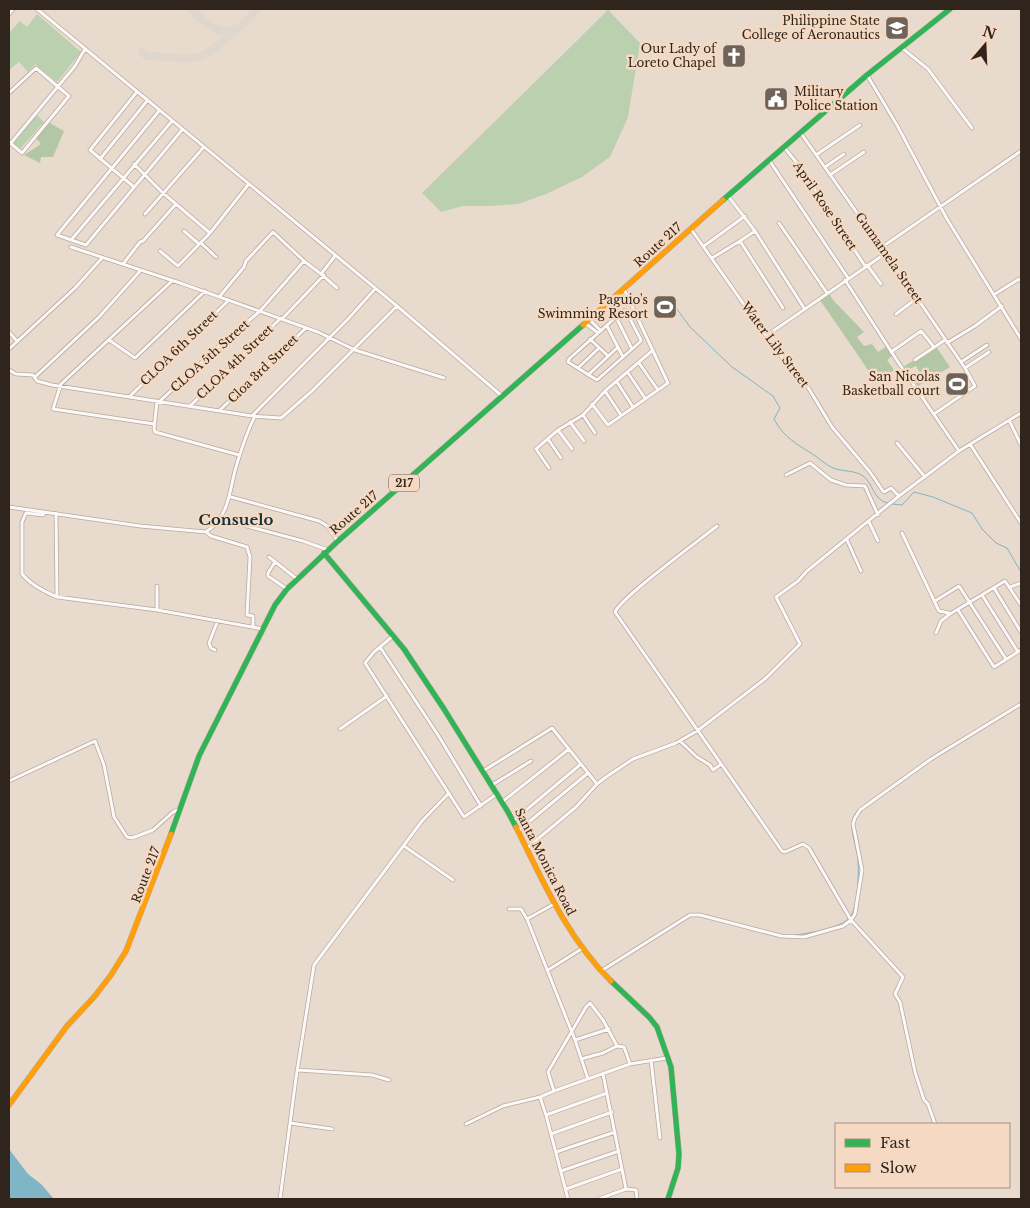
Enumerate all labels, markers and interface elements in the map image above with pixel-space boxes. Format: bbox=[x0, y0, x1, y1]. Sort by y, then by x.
place label: Philippine State College of Aeronautics bbox=[742, 13, 880, 42]
school or university icon: Philippine State College of Aeronautics bbox=[884, 15, 910, 41]
north arrow bbox=[960, 20, 1010, 70]
text: N bbox=[980, 22, 998, 43]
place label: Our Lady of Loreto Chapel bbox=[628, 41, 718, 70]
church icon: Our Lady of Loreto Chapel bbox=[721, 43, 747, 69]
place label: Military Police Station bbox=[794, 84, 878, 113]
public building icon: Military Police Station bbox=[763, 86, 789, 112]
street label: April Rose Street bbox=[790, 158, 861, 253]
street label: Gumamela Street bbox=[852, 209, 927, 307]
street label: Route 217 bbox=[631, 219, 685, 270]
place label: Paguio's Swimming Resort bbox=[538, 292, 648, 321]
sports icon: Paguio's Swimming Resort bbox=[652, 294, 678, 320]
street label: Water Lily Street bbox=[738, 298, 813, 391]
street label: CLOA 6th Street bbox=[137, 307, 221, 388]
street label: CLOA 5th Street bbox=[167, 316, 252, 395]
street label: CLOA 4th Street bbox=[193, 321, 276, 402]
street label: Cloa 3rd Street bbox=[224, 331, 301, 406]
place label: San Nicolas Basketball court bbox=[842, 369, 940, 398]
sports icon: San Nicolas Basketball court bbox=[944, 371, 970, 397]
road number: 217 bbox=[389, 474, 419, 492]
street label: Route 217 bbox=[327, 487, 382, 538]
district label: Consuelo bbox=[199, 510, 273, 529]
street label: Santa Monica Road bbox=[512, 806, 579, 918]
street label: Route 217 bbox=[128, 844, 163, 905]
legend bbox=[835, 1123, 1010, 1188]
text: Fast bbox=[880, 1133, 911, 1152]
text: Slow bbox=[880, 1158, 917, 1177]

